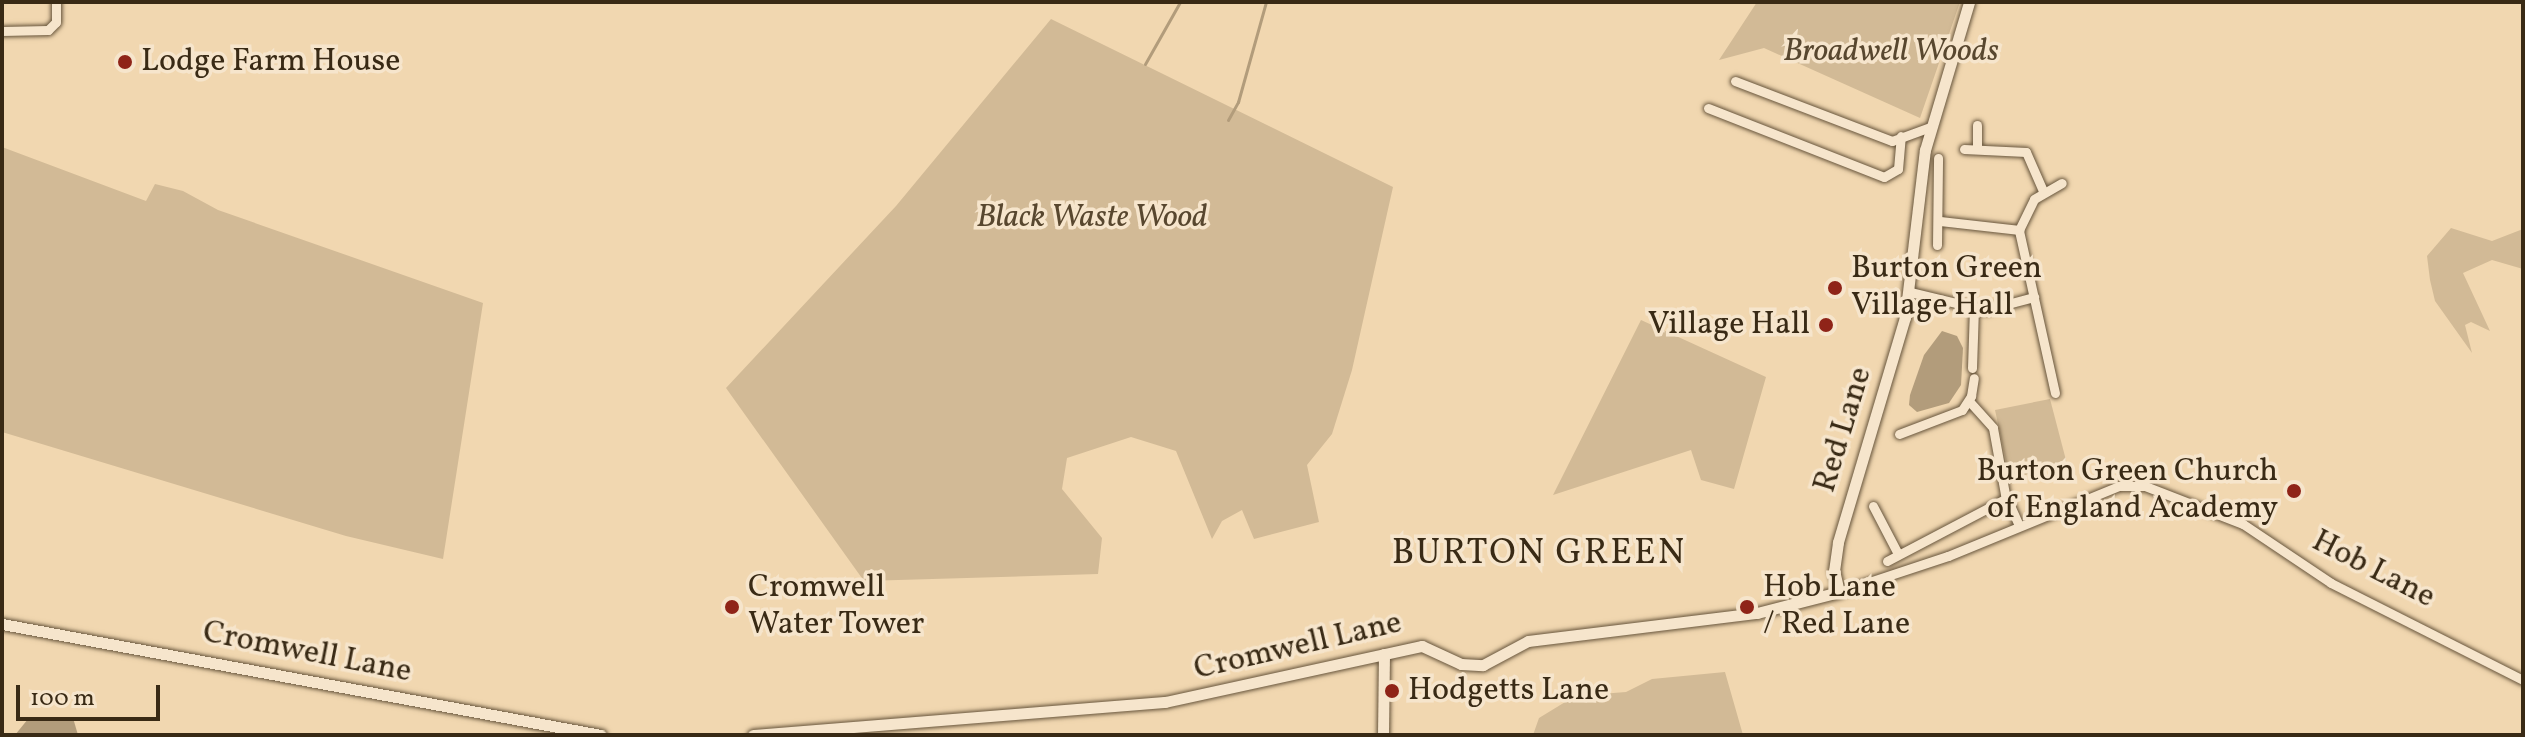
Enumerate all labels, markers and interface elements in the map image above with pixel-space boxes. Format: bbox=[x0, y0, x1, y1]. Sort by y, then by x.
park label: Broadwell Woods bbox=[1783, 33, 1999, 71]
place label: Lodge Farm House bbox=[141, 43, 400, 81]
marker: Lodge Farm House bbox=[116, 53, 134, 71]
park label: Black Waste Wood bbox=[977, 199, 1207, 237]
place label: Burton Green Village Hall bbox=[1851, 251, 2042, 326]
marker: Burton Green Village Hall bbox=[1826, 279, 1844, 297]
place label: Village Hall bbox=[1648, 306, 1810, 344]
marker: Village Hall bbox=[1817, 316, 1835, 334]
street label: Red Lane bbox=[1807, 363, 1881, 497]
place label: Burton Green Church of England Academy bbox=[1977, 454, 2278, 529]
marker: Burton Green Church of England Academy bbox=[2285, 482, 2303, 500]
street label: Hob Lane bbox=[2305, 523, 2441, 617]
district label: BURTON GREEN bbox=[1392, 533, 1686, 577]
place label: Cromwell Water Tower bbox=[748, 570, 925, 645]
place label: Hob Lane / Red Lane bbox=[1763, 570, 1910, 645]
marker: Cromwell Water Tower bbox=[723, 598, 741, 616]
marker: Hob Lane / Red Lane bbox=[1738, 598, 1756, 616]
street label: Cromwell Lane bbox=[1191, 604, 1405, 690]
street label: Cromwell Lane bbox=[199, 614, 415, 692]
scale bar bbox=[20, 669, 164, 719]
place label: Hodgetts Lane bbox=[1408, 672, 1609, 710]
text: 100 m bbox=[30, 682, 95, 716]
marker: Hodgetts Lane bbox=[1383, 682, 1401, 700]

